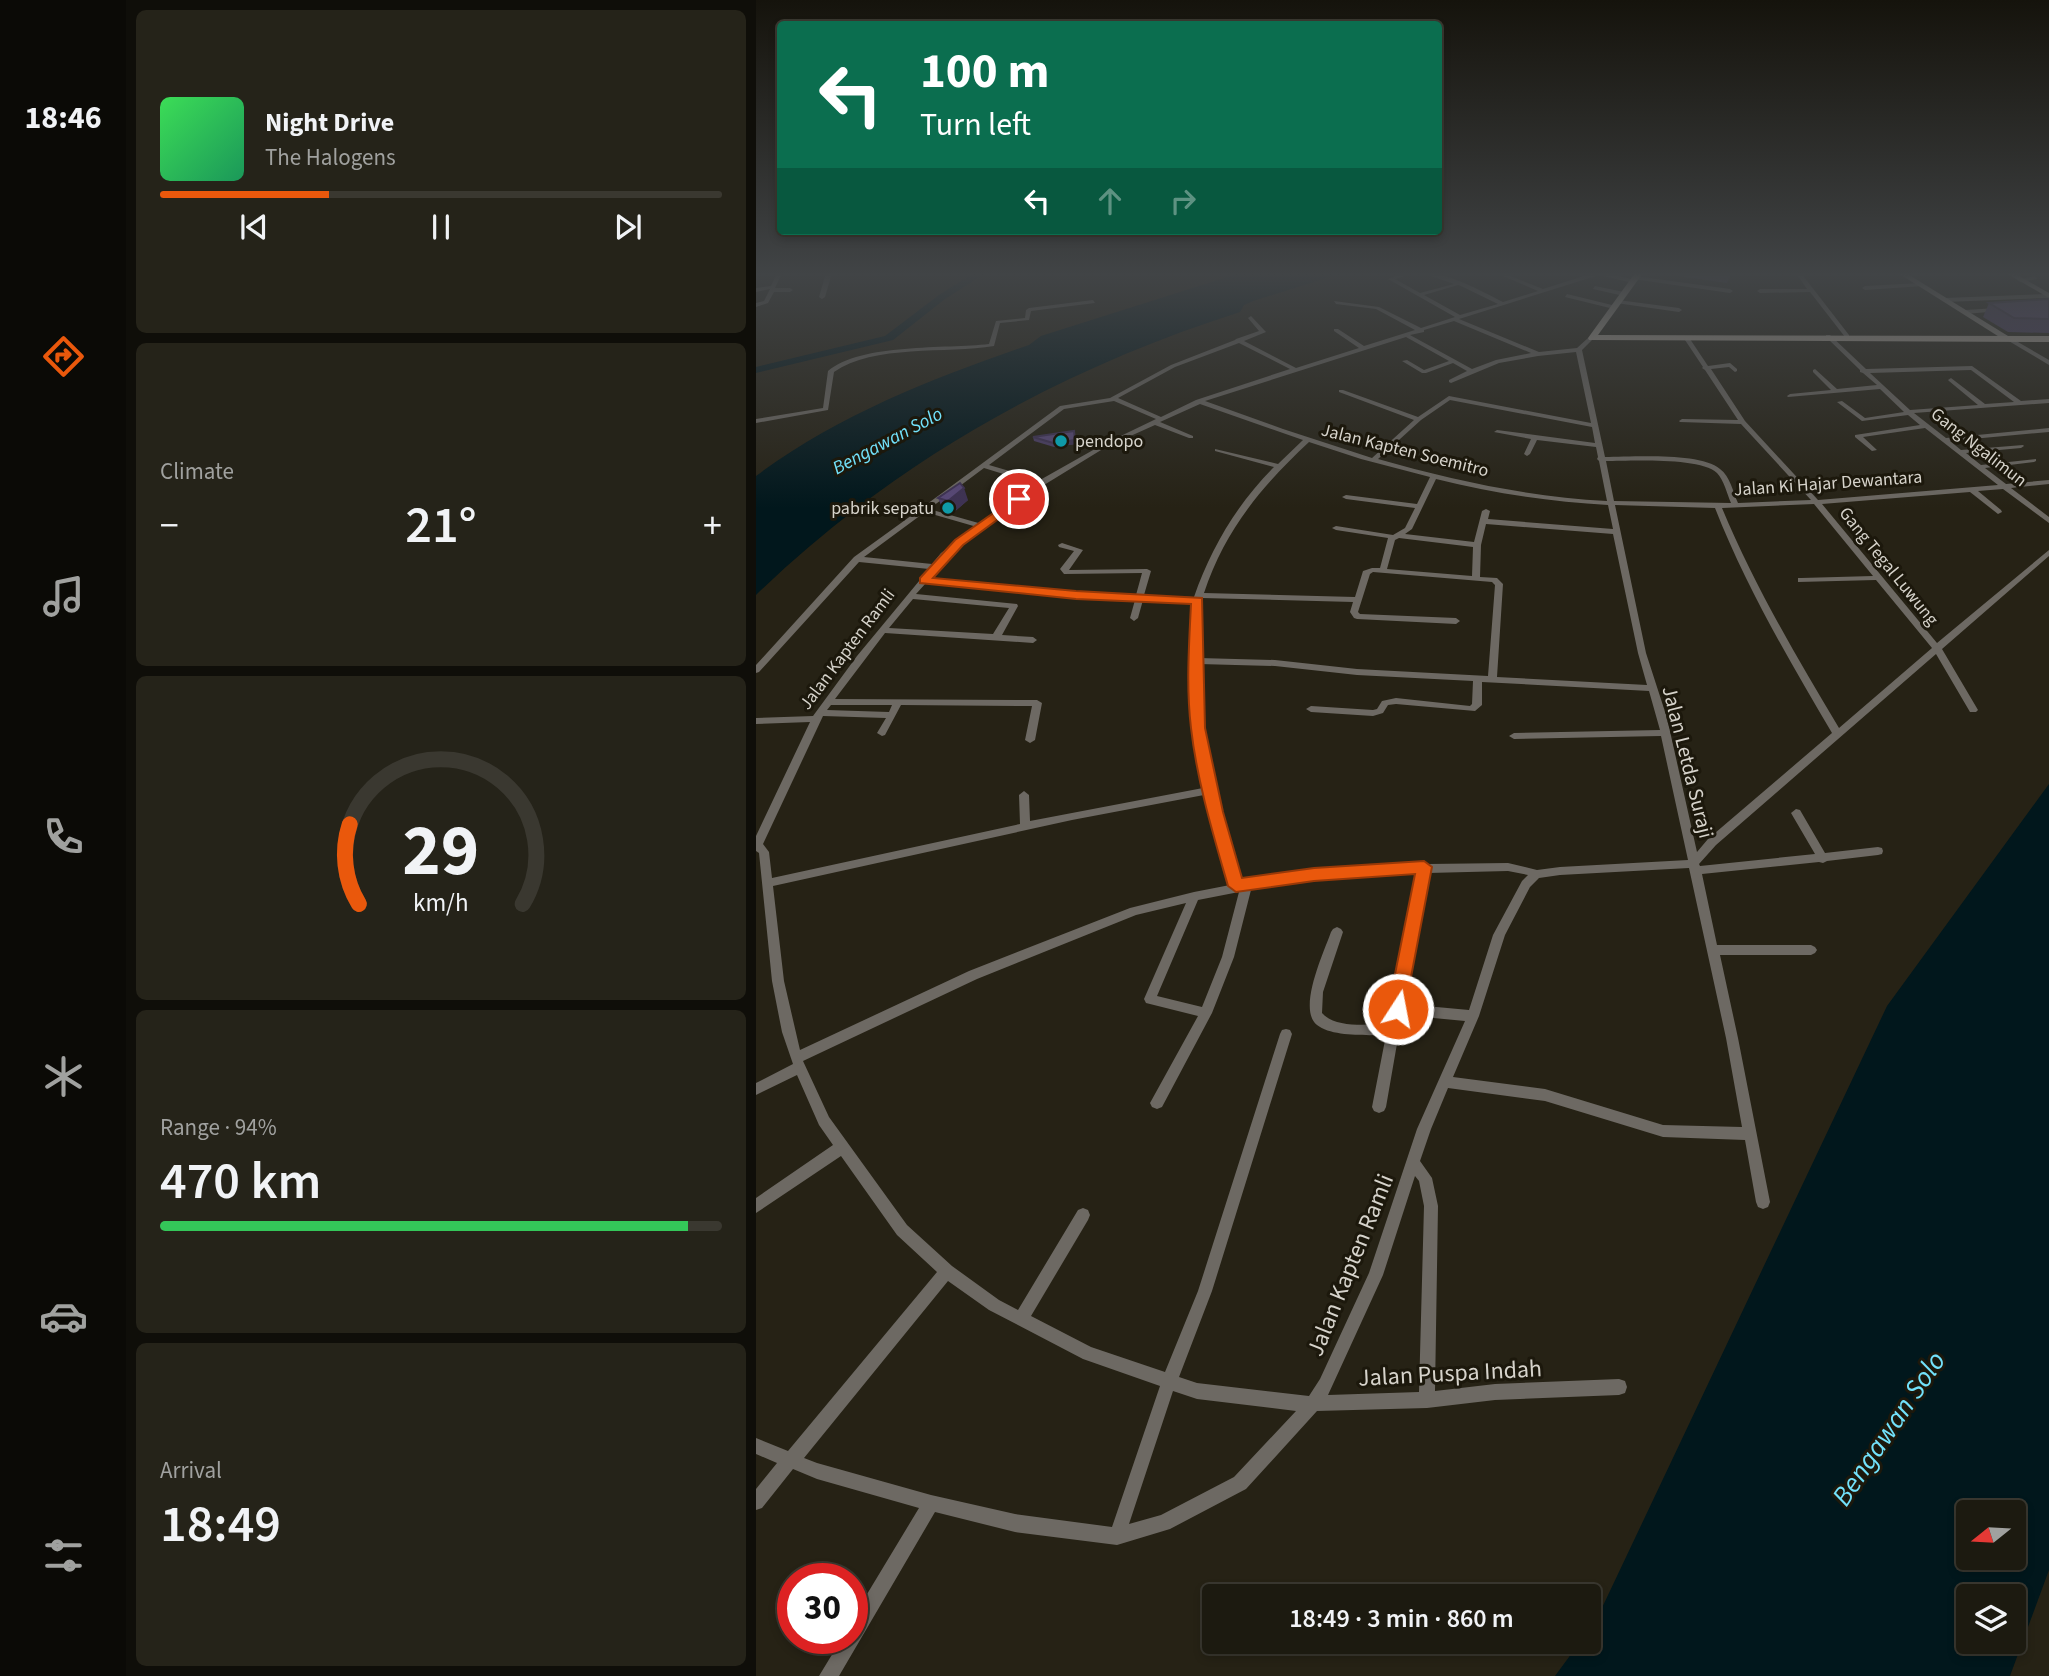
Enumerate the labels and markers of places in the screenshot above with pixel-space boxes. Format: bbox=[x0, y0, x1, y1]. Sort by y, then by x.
place label: pendopo bbox=[1075, 429, 1143, 454]
marker: pendopo bbox=[1053, 433, 1069, 449]
pin bbox=[989, 469, 1049, 529]
place label: pabrik sepatu bbox=[831, 496, 934, 521]
marker: pabrik sepatu bbox=[940, 500, 956, 516]

